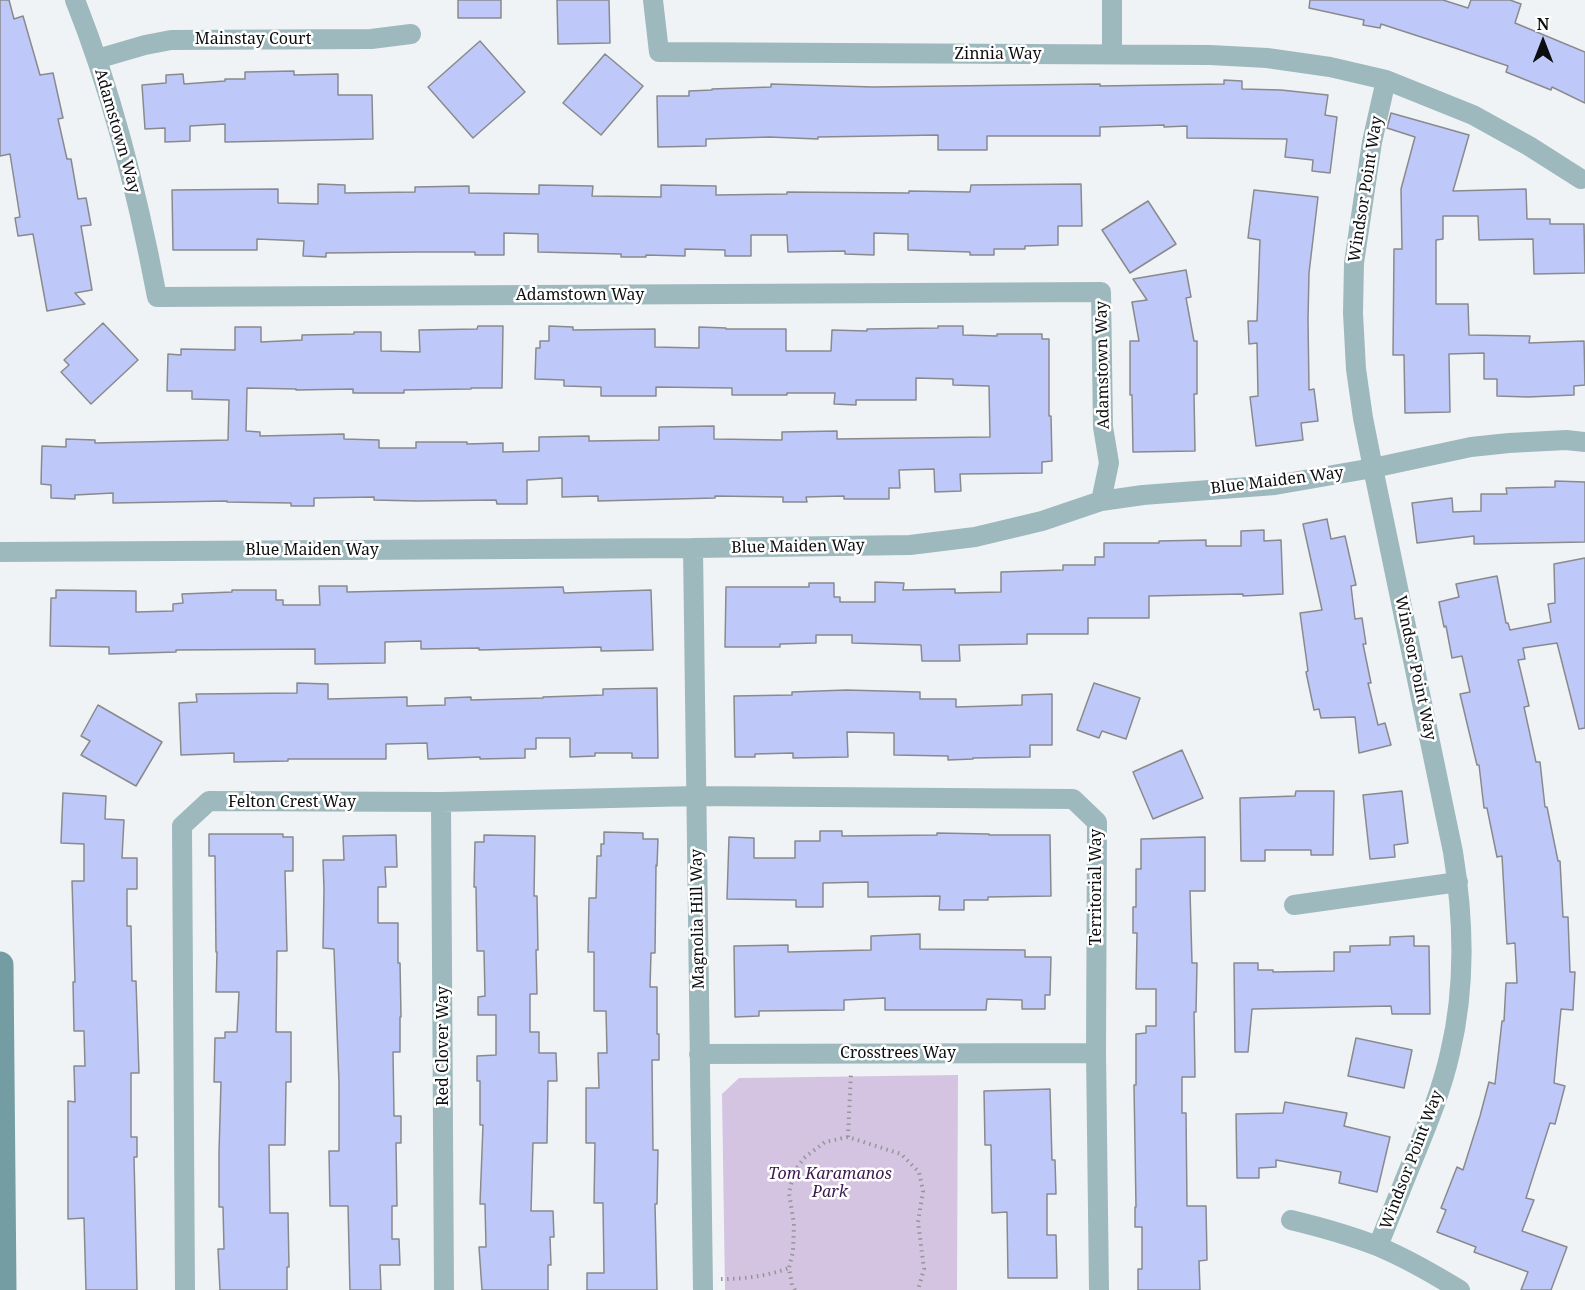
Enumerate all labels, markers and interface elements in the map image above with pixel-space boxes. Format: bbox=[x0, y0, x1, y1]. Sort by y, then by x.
north arrow bbox=[1513, 12, 1573, 72]
text: N bbox=[1537, 13, 1549, 35]
street label: Mainstay Court bbox=[195, 29, 311, 49]
street label: Zinnia Way bbox=[955, 44, 1041, 64]
street label: Adamstown Way bbox=[90, 67, 144, 195]
street label: Windsor Point Way bbox=[1345, 115, 1387, 263]
street label: Adamstown Way bbox=[516, 285, 644, 305]
street label: Adamstown Way bbox=[1092, 301, 1114, 429]
street label: Blue Maiden Way bbox=[1209, 463, 1345, 499]
street label: Blue Maiden Way bbox=[731, 536, 865, 558]
street label: Blue Maiden Way bbox=[245, 540, 379, 560]
street label: Windsor Point Way bbox=[1390, 594, 1440, 742]
street label: Felton Crest Way bbox=[228, 792, 356, 812]
street label: Territorial Way bbox=[1086, 829, 1106, 945]
street label: Magnolia Hill Way bbox=[687, 849, 709, 989]
street label: Red Clover Way bbox=[433, 986, 453, 1106]
street label: Crosstrees Way bbox=[840, 1043, 956, 1063]
street label: Windsor Point Way bbox=[1377, 1088, 1447, 1232]
park label: Tom Karamanos Park bbox=[768, 1164, 892, 1202]

